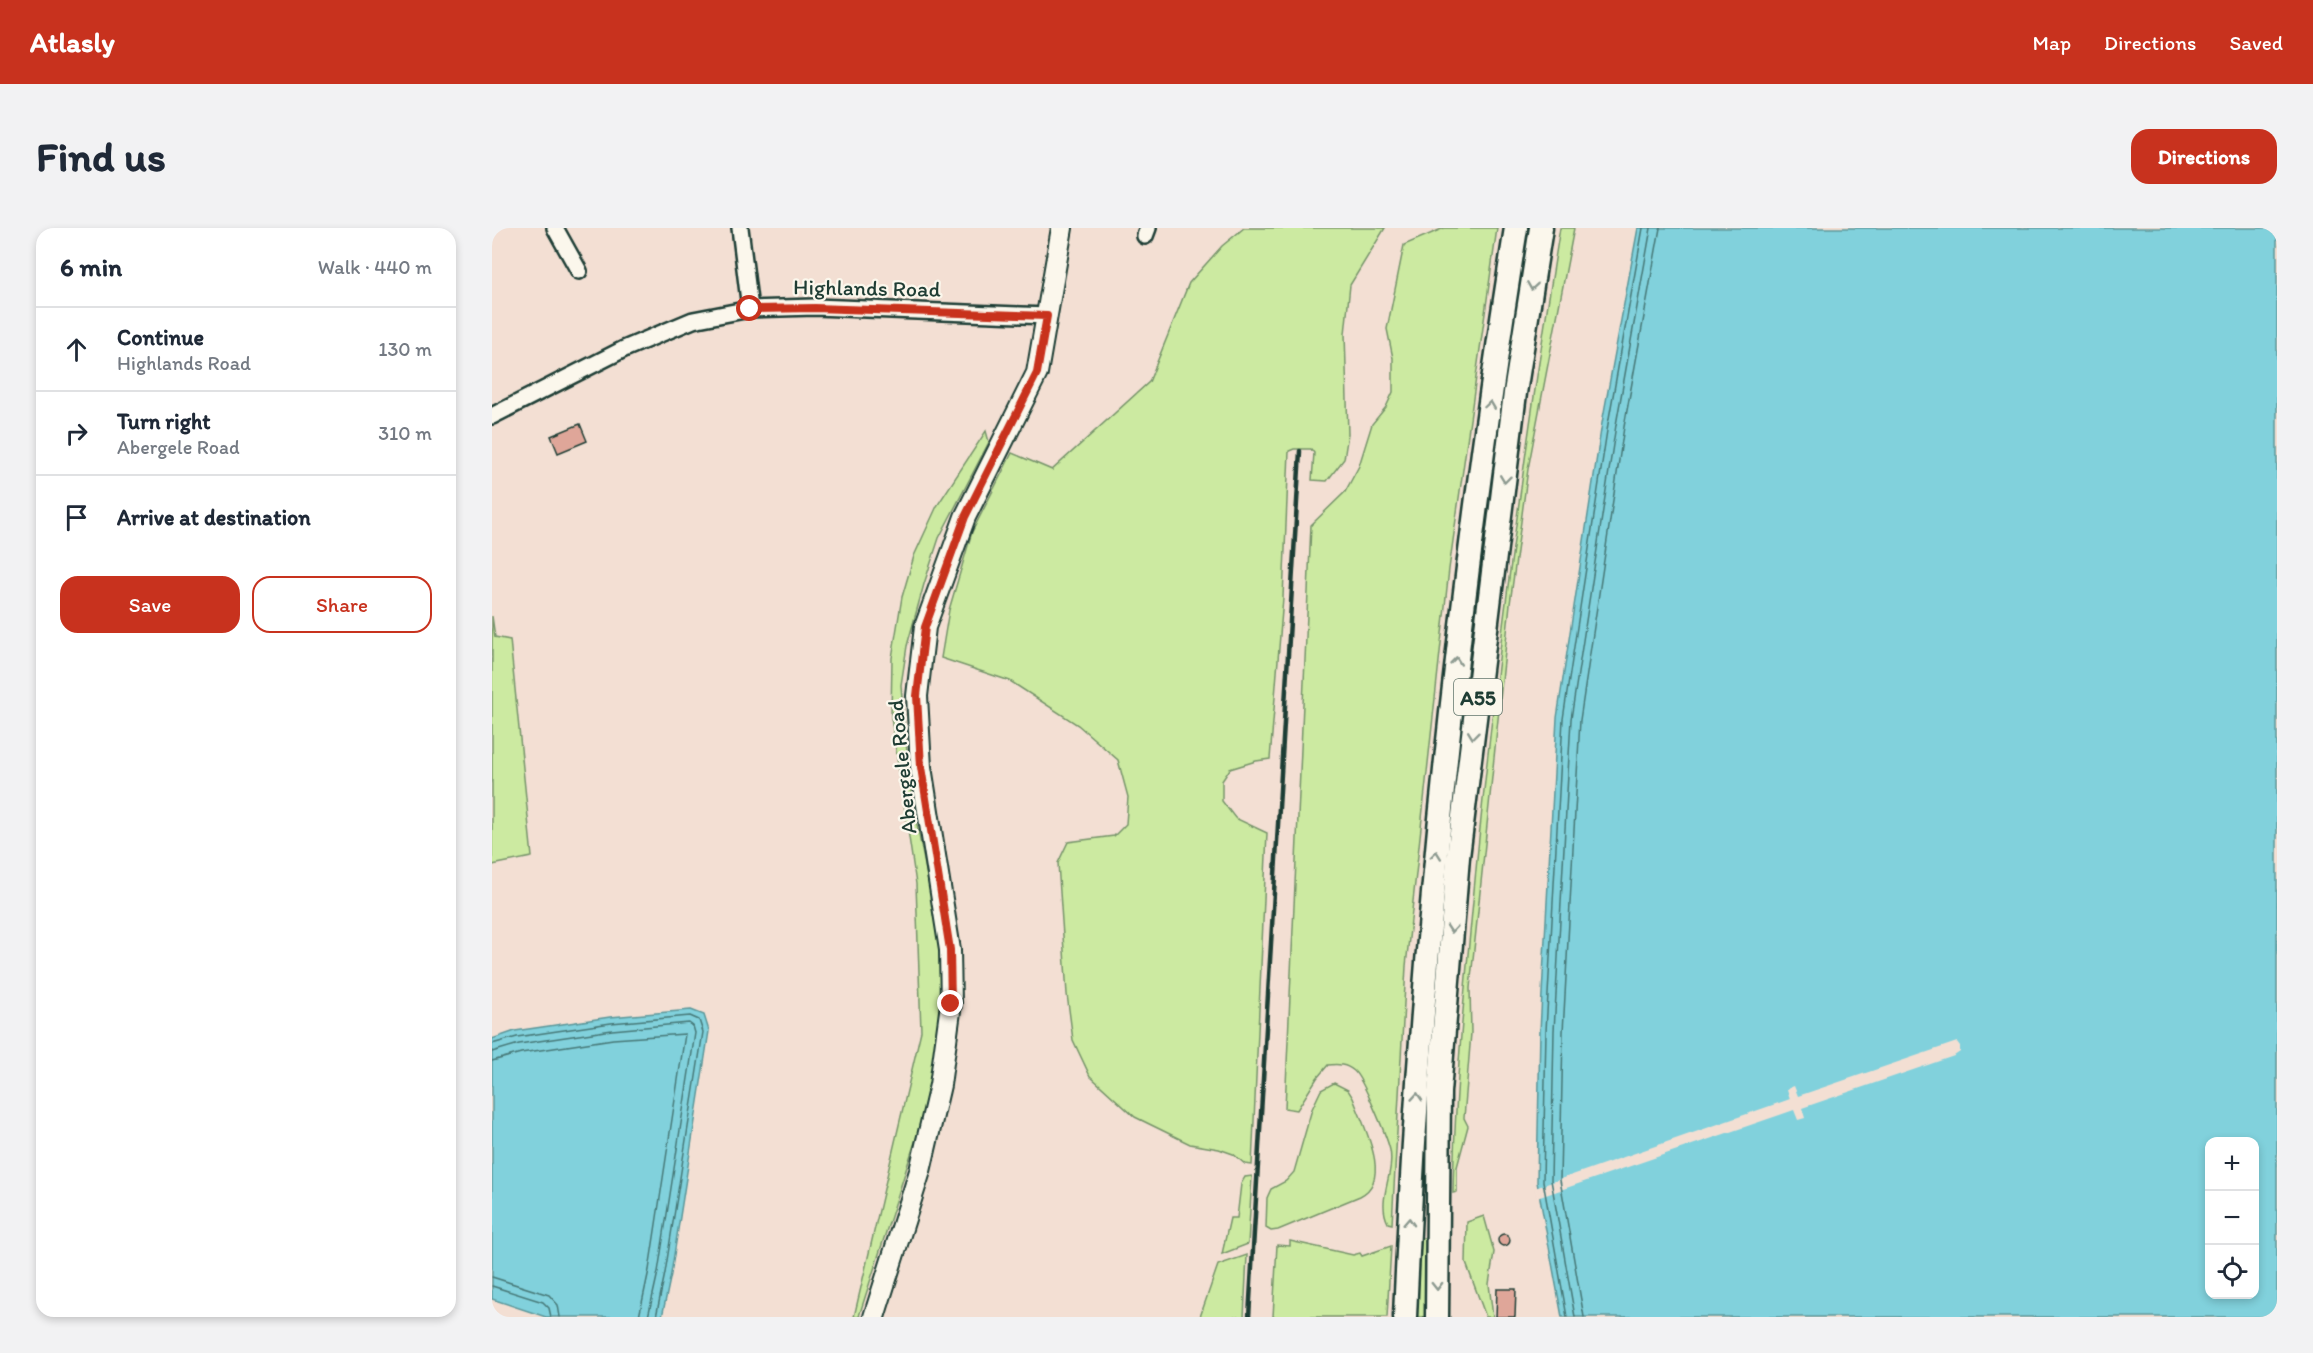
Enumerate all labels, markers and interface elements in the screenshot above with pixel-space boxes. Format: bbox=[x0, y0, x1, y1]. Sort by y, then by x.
text: Atlasly bbox=[30, 25, 115, 59]
text: Map bbox=[2033, 30, 2071, 55]
text: Directions bbox=[2104, 30, 2196, 55]
text: Saved bbox=[2229, 30, 2283, 55]
button: Directions bbox=[2131, 129, 2277, 184]
text: Find us bbox=[36, 131, 166, 182]
text: 6 min bbox=[60, 251, 122, 283]
text: Walk · 440 m bbox=[318, 255, 432, 279]
street label: Highlands Road bbox=[793, 273, 941, 303]
one-way arrow bbox=[1526, 280, 1539, 290]
route start bbox=[736, 295, 762, 321]
text: Continue bbox=[117, 324, 204, 351]
icon: ahead bbox=[60, 333, 93, 366]
text: 130 m bbox=[378, 337, 432, 361]
text: Highlands Road bbox=[117, 351, 251, 375]
one-way arrow bbox=[1484, 401, 1496, 410]
text: Turn right bbox=[117, 408, 211, 435]
icon: right bbox=[60, 417, 93, 450]
text: 310 m bbox=[378, 421, 432, 445]
text: Abergele Road bbox=[117, 435, 240, 459]
one-way arrow bbox=[1499, 474, 1511, 483]
icon: arrive bbox=[60, 501, 93, 534]
text: Arrive at destination bbox=[117, 504, 311, 531]
button: Save bbox=[60, 576, 240, 633]
button: Share bbox=[252, 576, 432, 633]
one-way arrow bbox=[1449, 656, 1462, 665]
road number: A55 bbox=[1454, 679, 1502, 715]
street label: Abergele Road bbox=[882, 698, 922, 835]
one-way arrow bbox=[1467, 730, 1480, 739]
one-way arrow bbox=[1429, 850, 1442, 859]
one-way arrow bbox=[1446, 924, 1459, 933]
route end bbox=[937, 990, 963, 1016]
one-way arrow bbox=[1411, 1092, 1424, 1101]
map controls bbox=[2205, 1137, 2259, 1299]
button: + bbox=[2205, 1137, 2259, 1191]
button: − bbox=[2205, 1191, 2259, 1245]
one-way arrow bbox=[1403, 1217, 1416, 1226]
button: locate bbox=[2205, 1245, 2259, 1299]
one-way arrow bbox=[1431, 1282, 1443, 1291]

